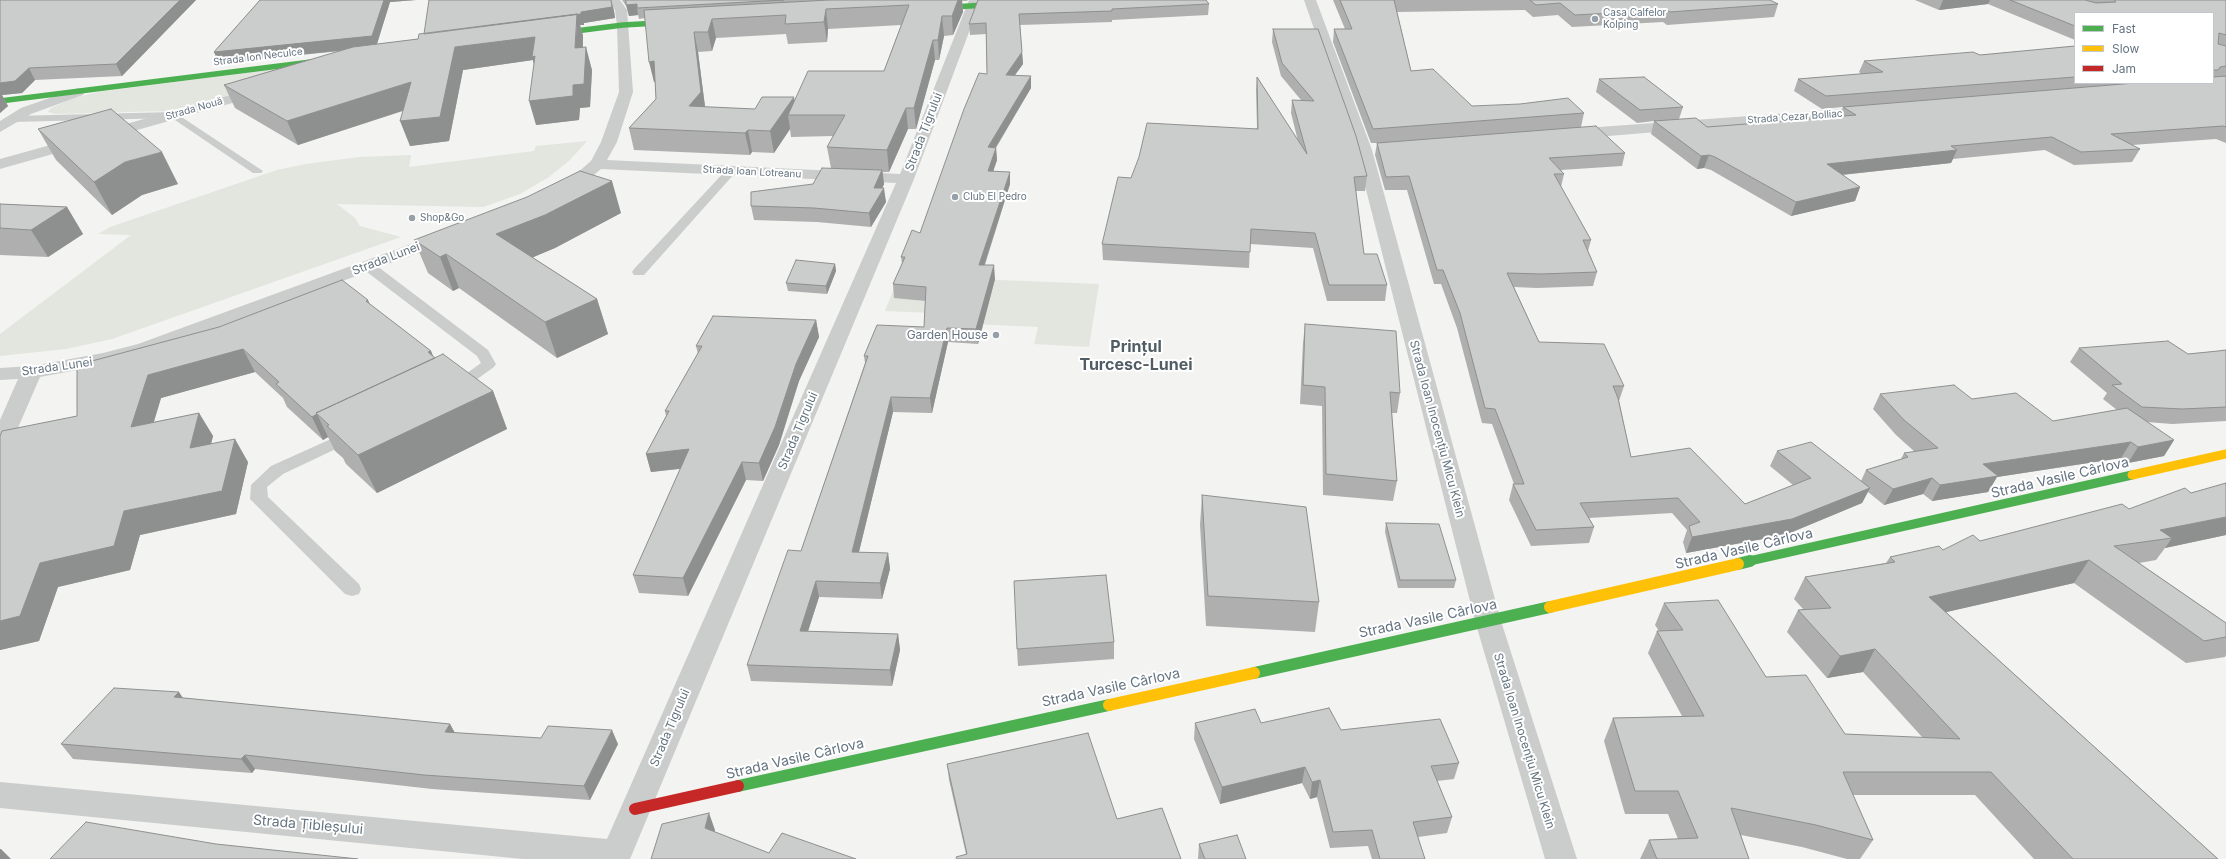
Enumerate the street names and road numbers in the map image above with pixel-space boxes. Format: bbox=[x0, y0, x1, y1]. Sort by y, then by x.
street label: Strada Ion Neculce bbox=[213, 46, 303, 68]
street label: Strada Tigrului bbox=[902, 91, 946, 173]
street label: Strada Nouă bbox=[164, 95, 224, 123]
street label: Strada Cezar Bolliac bbox=[1747, 108, 1843, 126]
street label: Strada Ioan Lotreanu bbox=[702, 163, 802, 181]
street label: Strada Lunei bbox=[350, 240, 422, 278]
street label: Strada Ioan Inocențiu Micu Klein bbox=[1406, 339, 1468, 519]
street label: Strada Lunei bbox=[21, 355, 93, 379]
street label: Strada Tigrului bbox=[775, 390, 821, 472]
street label: Strada Vasile Cârlova bbox=[1989, 454, 2131, 502]
street label: Strada Vasile Cârlova bbox=[1673, 525, 1815, 573]
street label: Strada Vasile Cârlova bbox=[1357, 596, 1499, 642]
street label: Strada Ioan Inocențiu Micu Klein bbox=[1490, 651, 1558, 831]
street label: Strada Vasile Cârlova bbox=[1040, 665, 1182, 711]
street label: Strada Tigrului bbox=[647, 687, 693, 769]
street label: Strada Vasile Cârlova bbox=[724, 735, 866, 783]
street label: Strada Țibleșului bbox=[252, 812, 364, 838]

